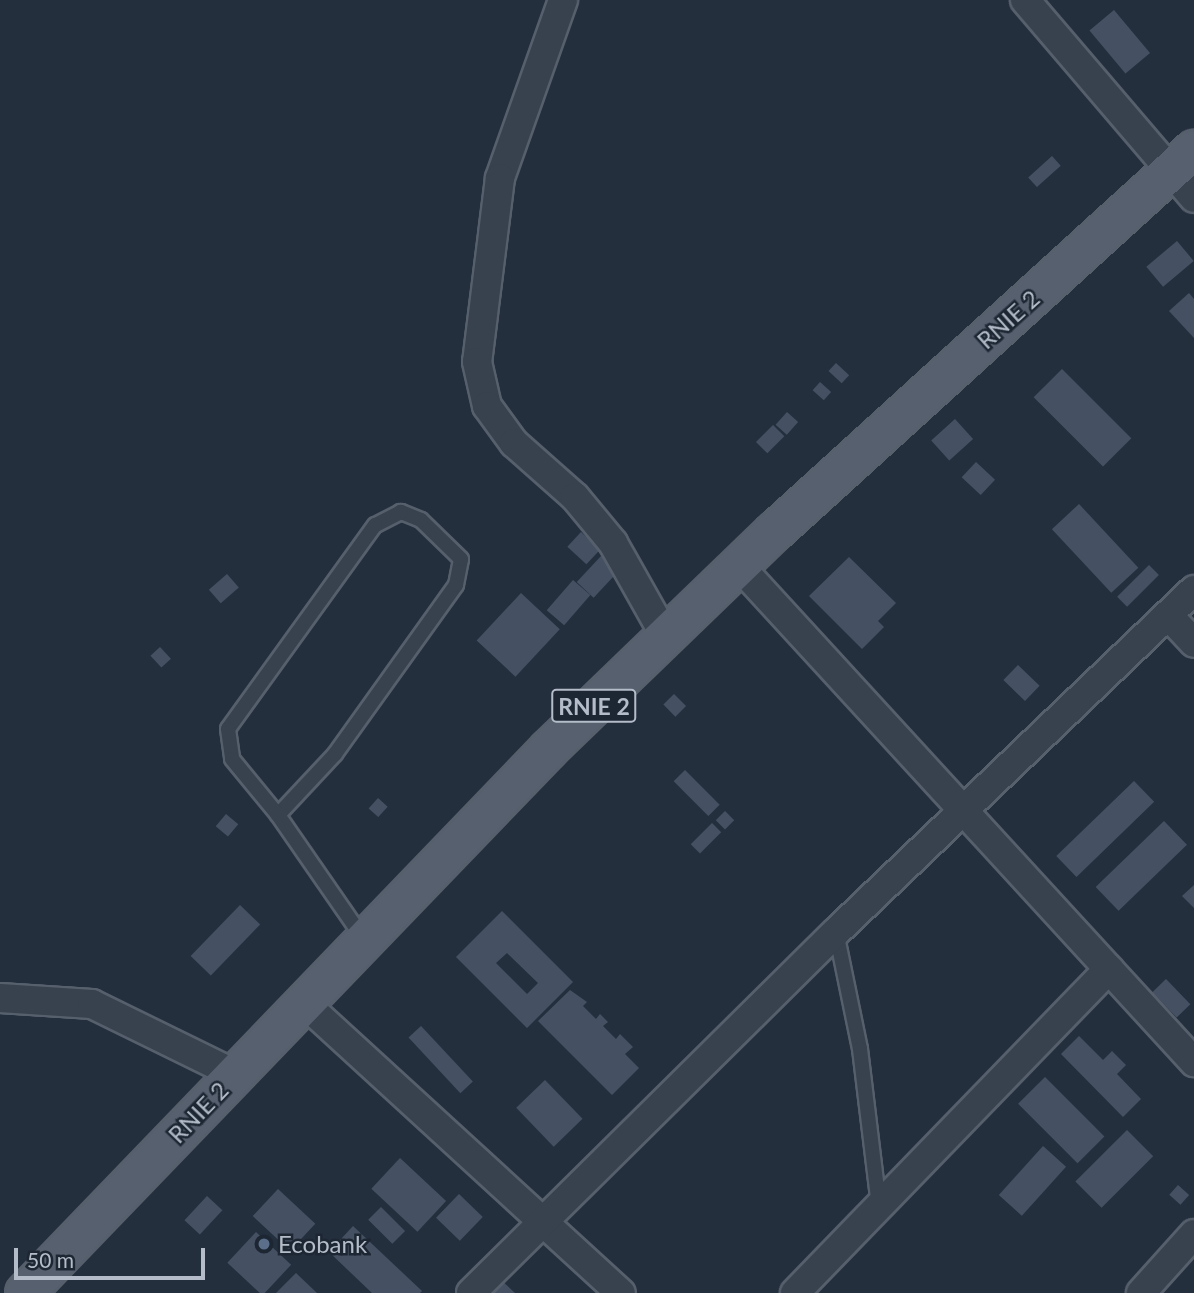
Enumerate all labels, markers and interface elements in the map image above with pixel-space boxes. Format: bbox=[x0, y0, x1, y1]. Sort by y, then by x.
street label: RNIE 2 bbox=[971, 284, 1045, 354]
road number: RNIE 2 bbox=[550, 686, 638, 726]
street label: RNIE 2 bbox=[162, 1075, 234, 1149]
place label: Ecobank bbox=[278, 1230, 367, 1258]
scale bar bbox=[18, 1234, 208, 1278]
marker: Ecobank bbox=[256, 1236, 272, 1252]
text: 50 m bbox=[27, 1247, 74, 1272]

